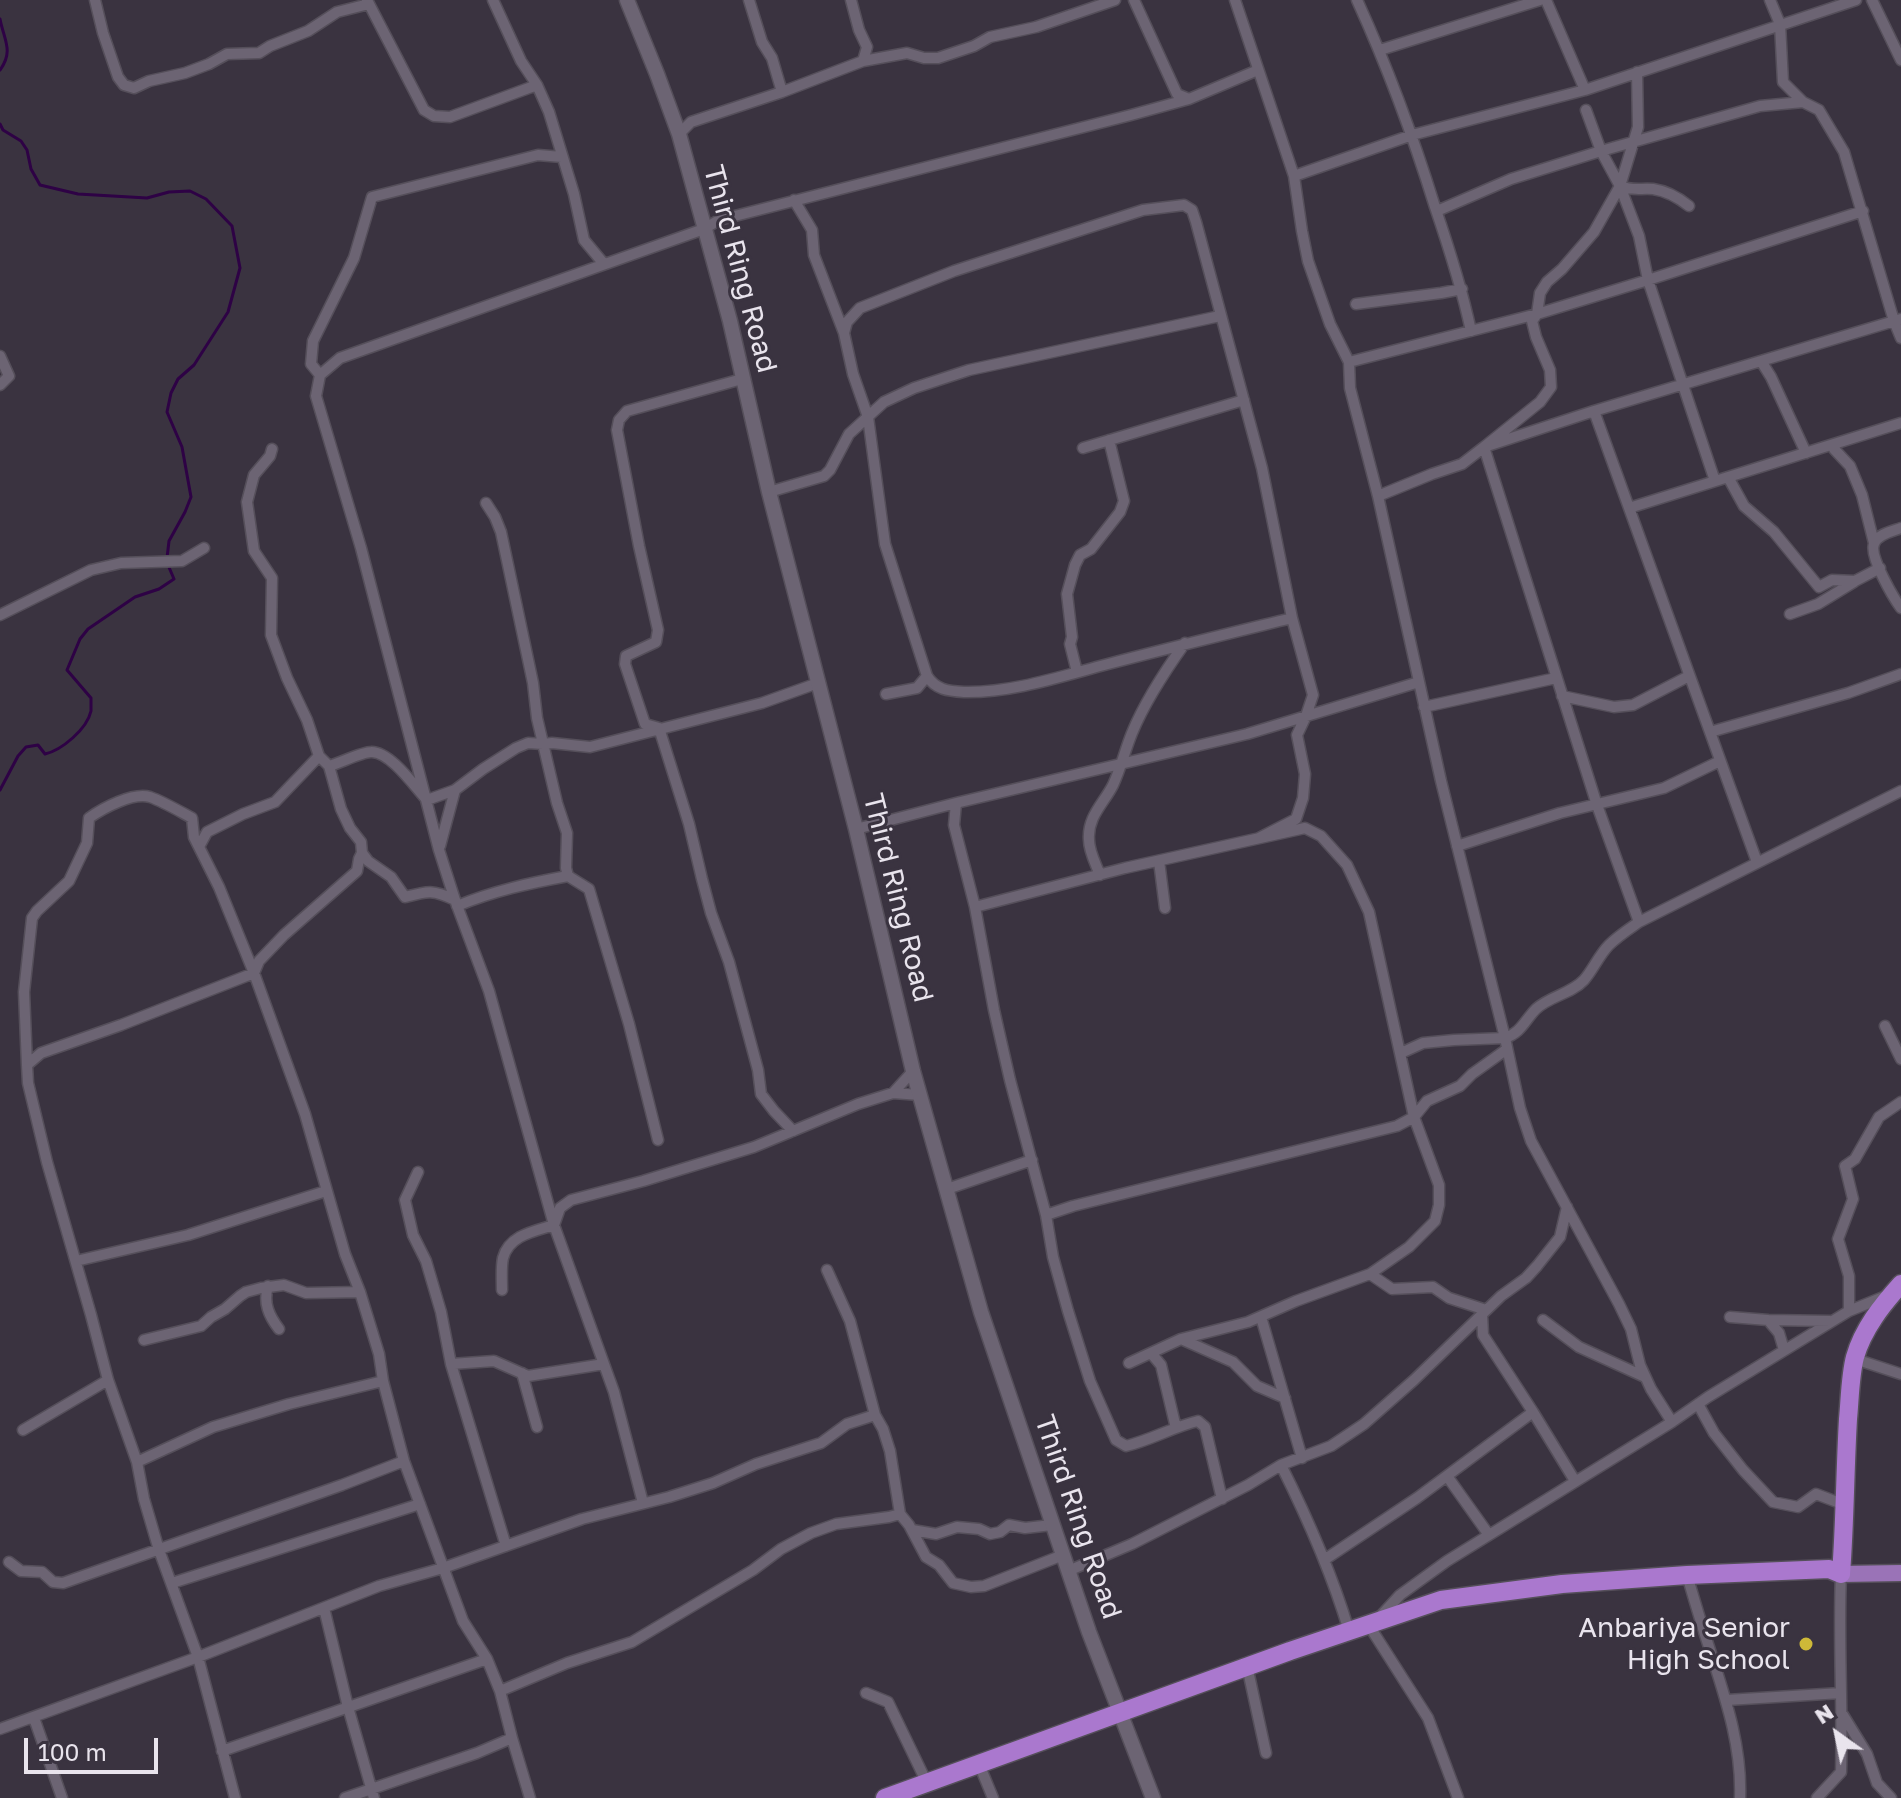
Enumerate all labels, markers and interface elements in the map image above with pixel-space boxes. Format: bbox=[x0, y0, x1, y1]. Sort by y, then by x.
street label: Third Ring Road bbox=[696, 162, 784, 376]
street label: Third Ring Road bbox=[856, 790, 940, 1006]
street label: Third Ring Road bbox=[1027, 1411, 1129, 1623]
place label: Anbariya Senior High School bbox=[1578, 1611, 1790, 1677]
marker: Anbariya Senior High School bbox=[1797, 1635, 1815, 1653]
north arrow bbox=[1797, 1694, 1877, 1774]
text: N bbox=[1809, 1698, 1838, 1729]
scale bar bbox=[28, 1722, 162, 1772]
text: 100 m bbox=[38, 1737, 107, 1766]

